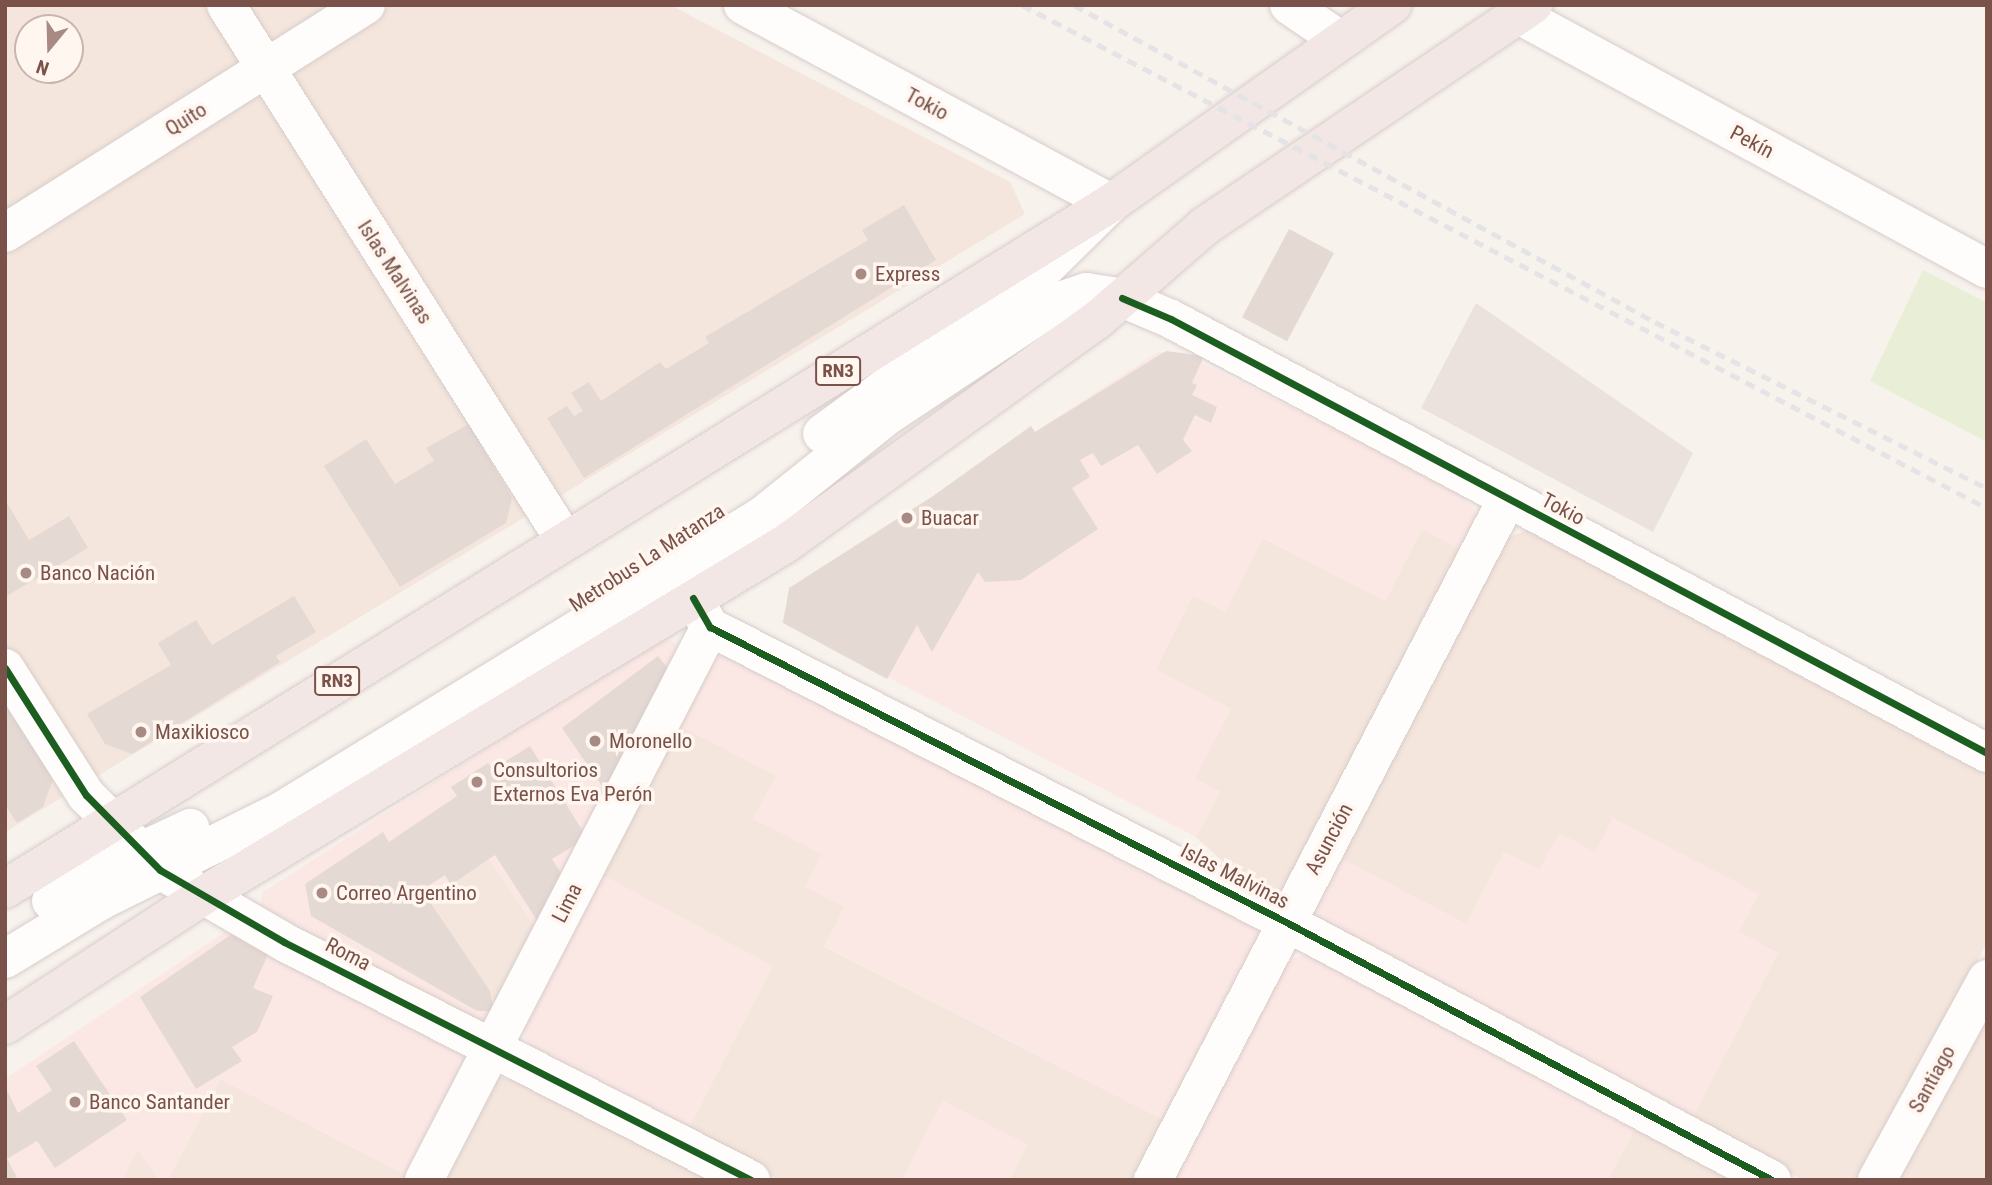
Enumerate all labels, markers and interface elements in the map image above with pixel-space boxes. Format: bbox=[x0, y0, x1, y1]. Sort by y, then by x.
north arrow bbox=[14, 14, 84, 84]
text: N bbox=[33, 55, 52, 80]
street label: Tokio bbox=[901, 82, 953, 126]
street label: Quito bbox=[161, 97, 211, 141]
street label: Pekín bbox=[1726, 120, 1778, 164]
street label: Islas Malvinas bbox=[352, 215, 438, 329]
place label: Express bbox=[875, 261, 940, 287]
marker: Express bbox=[853, 266, 869, 282]
road number: RN3 bbox=[814, 356, 862, 386]
street label: Tokio bbox=[1537, 487, 1589, 531]
street label: Metrobus La Matanza bbox=[565, 498, 729, 618]
place label: Buacar bbox=[921, 505, 979, 531]
marker: Buacar bbox=[899, 510, 915, 526]
place label: Banco Nación bbox=[40, 560, 155, 586]
marker: Banco Nación bbox=[18, 565, 34, 581]
road number: RN3 bbox=[312, 666, 362, 696]
place label: Maxikiosco bbox=[155, 719, 250, 745]
marker: Maxikiosco bbox=[133, 724, 149, 740]
place label: Moronello bbox=[609, 728, 692, 754]
marker: Moronello bbox=[587, 733, 603, 749]
place label: Consultorios Externos Eva Perón bbox=[493, 757, 652, 807]
marker: Consultorios Externos Eva Perón bbox=[467, 772, 487, 792]
street label: Asunción bbox=[1300, 799, 1358, 879]
street label: Islas Malvinas bbox=[1177, 838, 1293, 914]
street label: Lima bbox=[547, 879, 587, 927]
place label: Correo Argentino bbox=[336, 880, 477, 906]
marker: Correo Argentino bbox=[314, 885, 330, 901]
street label: Roma bbox=[321, 932, 375, 976]
street label: Santiago bbox=[1903, 1041, 1961, 1117]
place label: Banco Santander bbox=[89, 1089, 230, 1115]
marker: Banco Santander bbox=[67, 1094, 83, 1110]

